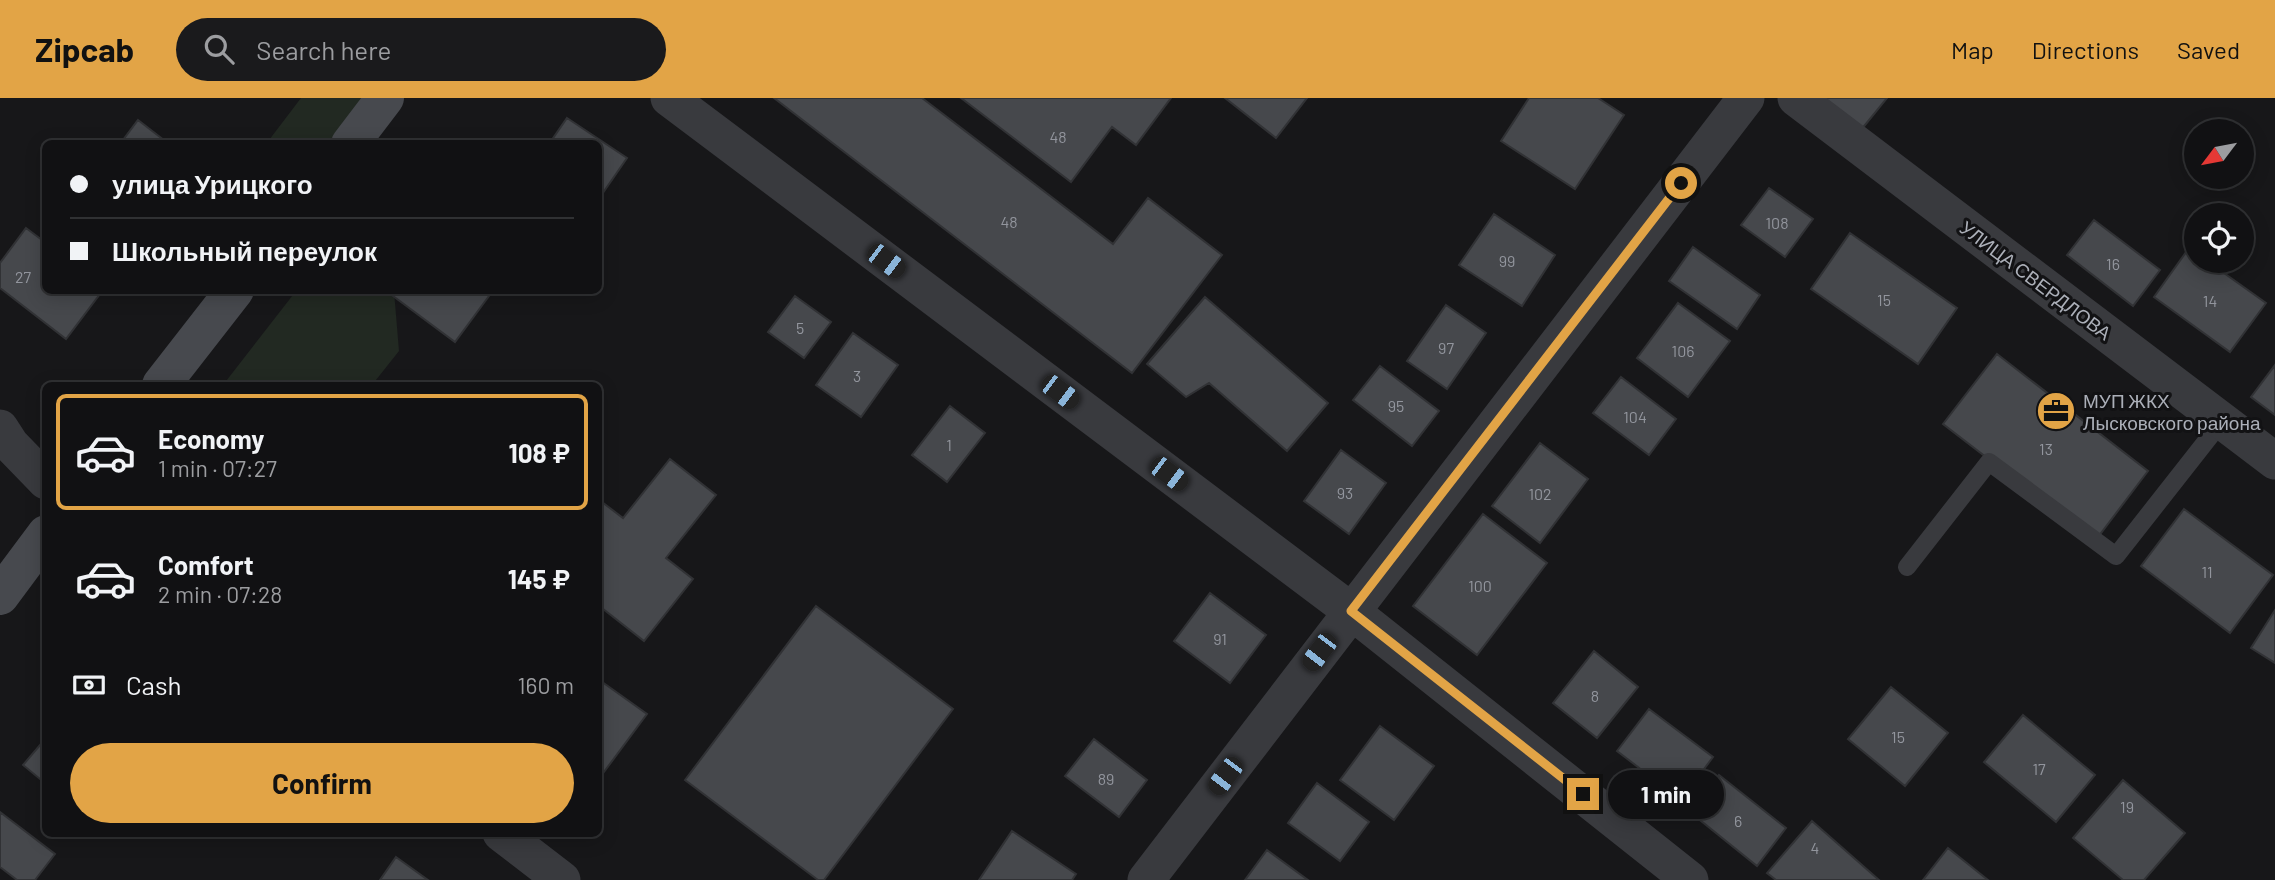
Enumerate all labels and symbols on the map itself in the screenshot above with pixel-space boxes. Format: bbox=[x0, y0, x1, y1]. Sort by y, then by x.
north arrow bbox=[2184, 119, 2254, 189]
house number: 48 bbox=[1049, 127, 1067, 146]
route start bbox=[1665, 167, 1697, 199]
house number: 48 bbox=[1000, 212, 1018, 231]
house number: 108 bbox=[1766, 213, 1788, 232]
street label: УЛИЦА СВЕРДЛОВА bbox=[1956, 216, 2116, 345]
car bbox=[863, 240, 910, 282]
house number: 99 bbox=[1499, 251, 1515, 270]
house number: 16 bbox=[2106, 254, 2120, 273]
house number: 27 bbox=[15, 267, 31, 286]
house number: 15 bbox=[1877, 290, 1891, 309]
house number: 14 bbox=[2203, 291, 2217, 310]
house number: 5 bbox=[796, 318, 804, 337]
house number: 97 bbox=[1438, 338, 1454, 357]
house number: 106 bbox=[1672, 341, 1694, 360]
house number: 3 bbox=[853, 366, 861, 385]
car bbox=[1037, 371, 1084, 413]
place label: МУП ЖКХ Лысковского района bbox=[2083, 389, 2261, 434]
office icon: МУП ЖКХ Лысковского района bbox=[2035, 390, 2077, 432]
house number: 95 bbox=[1388, 396, 1404, 415]
house number: 104 bbox=[1623, 407, 1647, 426]
house number: 1 bbox=[946, 435, 952, 454]
house number: 13 bbox=[2039, 439, 2053, 458]
car bbox=[1146, 453, 1193, 495]
house number: 93 bbox=[1337, 483, 1353, 502]
house number: 102 bbox=[1528, 484, 1552, 503]
house number: 11 bbox=[2201, 562, 2213, 581]
house number: 100 bbox=[1468, 576, 1492, 595]
house number: 91 bbox=[1213, 629, 1227, 648]
car bbox=[1298, 629, 1341, 675]
house number: 8 bbox=[1591, 686, 1599, 705]
house number: 15 bbox=[1891, 727, 1905, 746]
car bbox=[1204, 753, 1247, 799]
house number: 17 bbox=[2032, 759, 2046, 778]
house number: 89 bbox=[1098, 769, 1114, 788]
callout: 1 min bbox=[1608, 770, 1723, 818]
route end bbox=[1567, 778, 1599, 810]
house number: 19 bbox=[2120, 797, 2134, 816]
house number: 6 bbox=[1734, 811, 1742, 830]
house number: 4 bbox=[1811, 838, 1819, 857]

